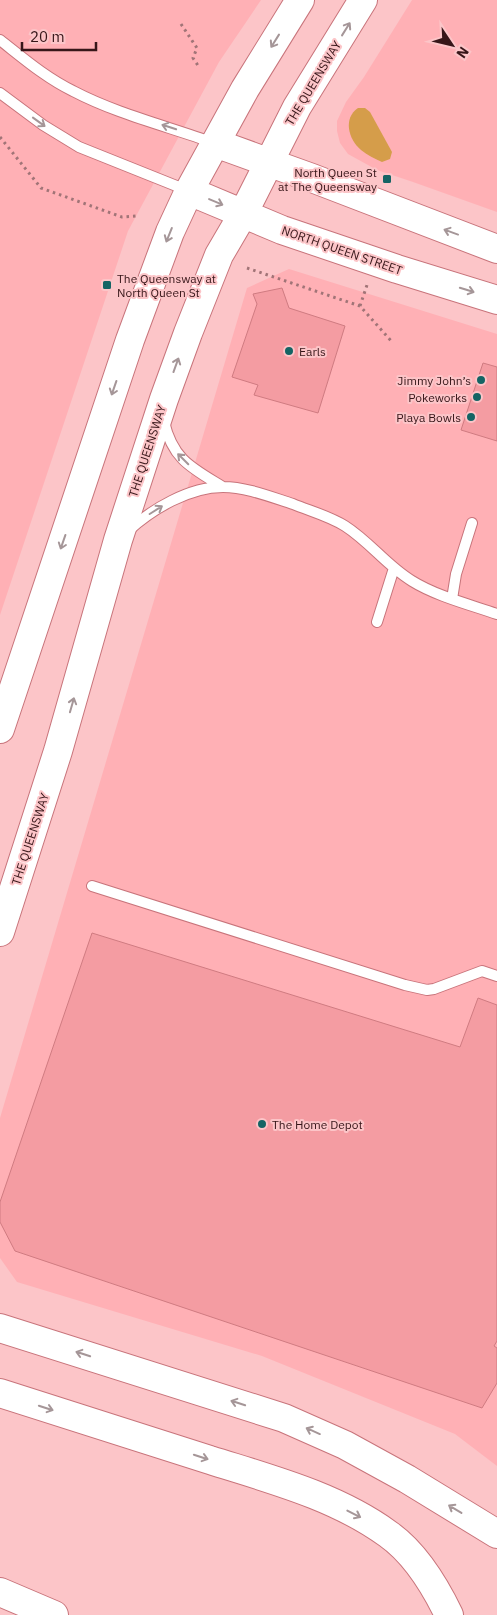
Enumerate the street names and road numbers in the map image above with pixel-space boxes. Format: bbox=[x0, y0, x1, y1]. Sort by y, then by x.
street label: THE QUEENSWAY bbox=[282, 38, 344, 128]
street label: NORTH QUEEN STREET bbox=[280, 222, 404, 278]
street label: THE QUEENSWAY bbox=[125, 403, 169, 499]
street label: THE QUEENSWAY bbox=[8, 791, 52, 887]

